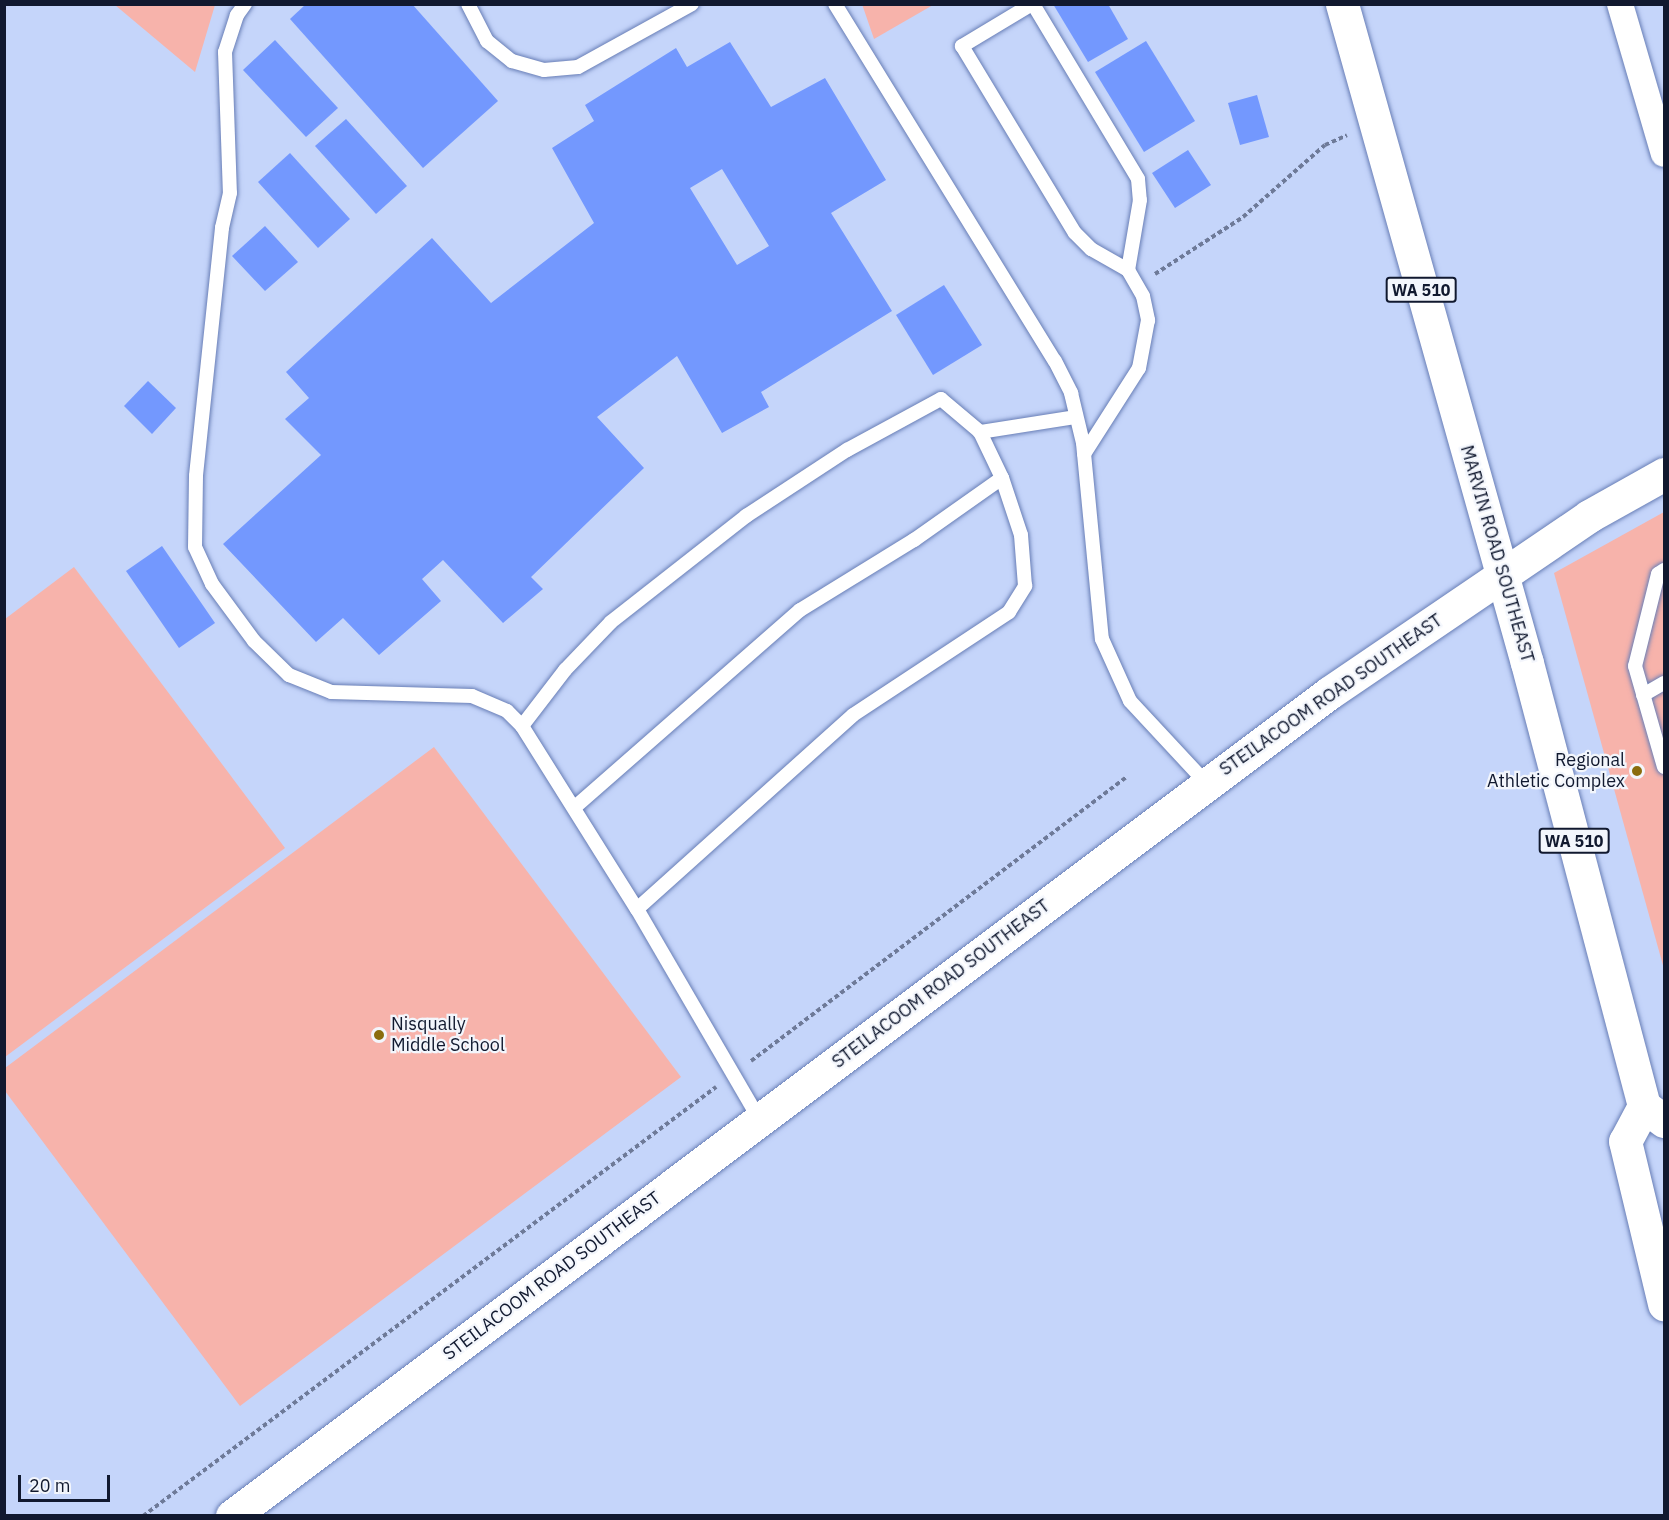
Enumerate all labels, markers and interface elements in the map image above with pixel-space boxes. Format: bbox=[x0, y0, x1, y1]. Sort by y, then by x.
road number: WA 510 bbox=[1385, 277, 1457, 303]
street label: MARVIN ROAD SOUTHEAST bbox=[1456, 443, 1538, 665]
street label: STEILACOOM ROAD SOUTHEAST bbox=[1216, 610, 1446, 780]
place label: Regional Athletic Complex bbox=[1487, 750, 1625, 792]
marker: Regional Athletic Complex bbox=[1630, 764, 1644, 778]
road number: WA 510 bbox=[1538, 828, 1610, 854]
street label: STEILACOOM ROAD SOUTHEAST bbox=[828, 895, 1054, 1073]
place label: Nisqually Middle School bbox=[391, 1014, 505, 1056]
marker: Nisqually Middle School bbox=[372, 1028, 386, 1042]
street label: STEILACOOM ROAD SOUTHEAST bbox=[439, 1187, 665, 1365]
scale bar bbox=[21, 1463, 112, 1501]
text: 20 m bbox=[29, 1474, 71, 1497]

